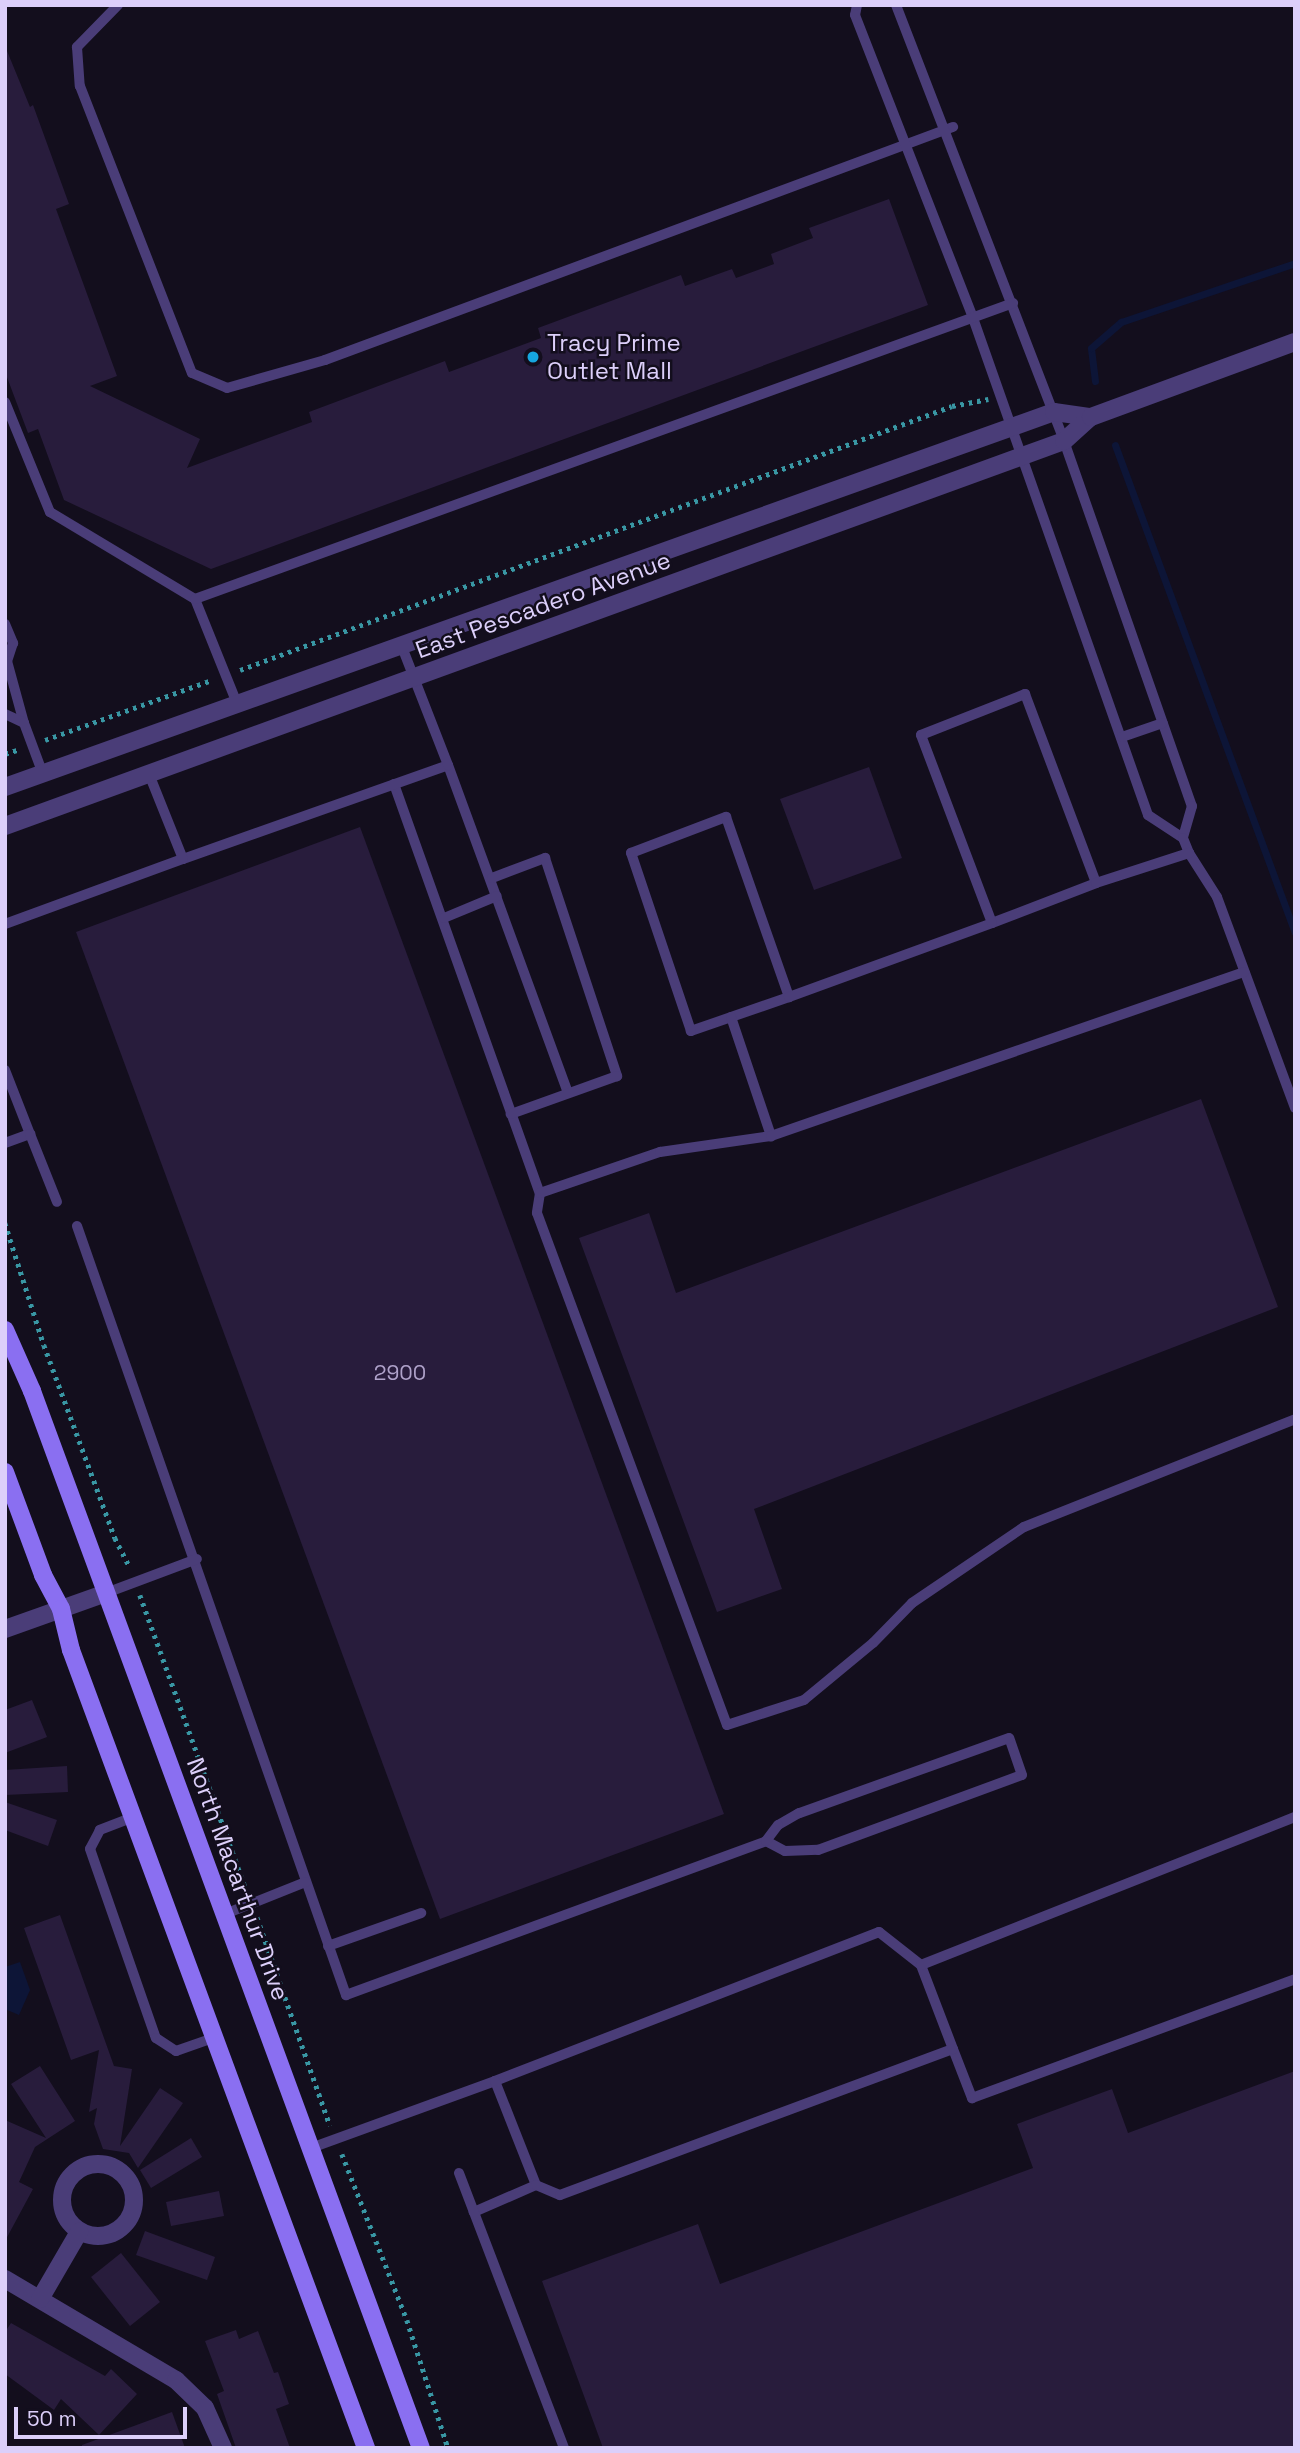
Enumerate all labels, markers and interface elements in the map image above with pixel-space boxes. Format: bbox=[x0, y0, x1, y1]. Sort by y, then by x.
place label: Tracy Prime Outlet Mall bbox=[547, 329, 681, 385]
marker: Tracy Prime Outlet Mall bbox=[525, 349, 541, 365]
street label: East Pescadero Avenue bbox=[411, 545, 675, 665]
house number: 2900 bbox=[374, 1360, 426, 1386]
street label: North Macarthur Drive bbox=[181, 1754, 295, 2004]
scale bar bbox=[18, 2394, 191, 2438]
text: 50 m bbox=[27, 2405, 77, 2432]

